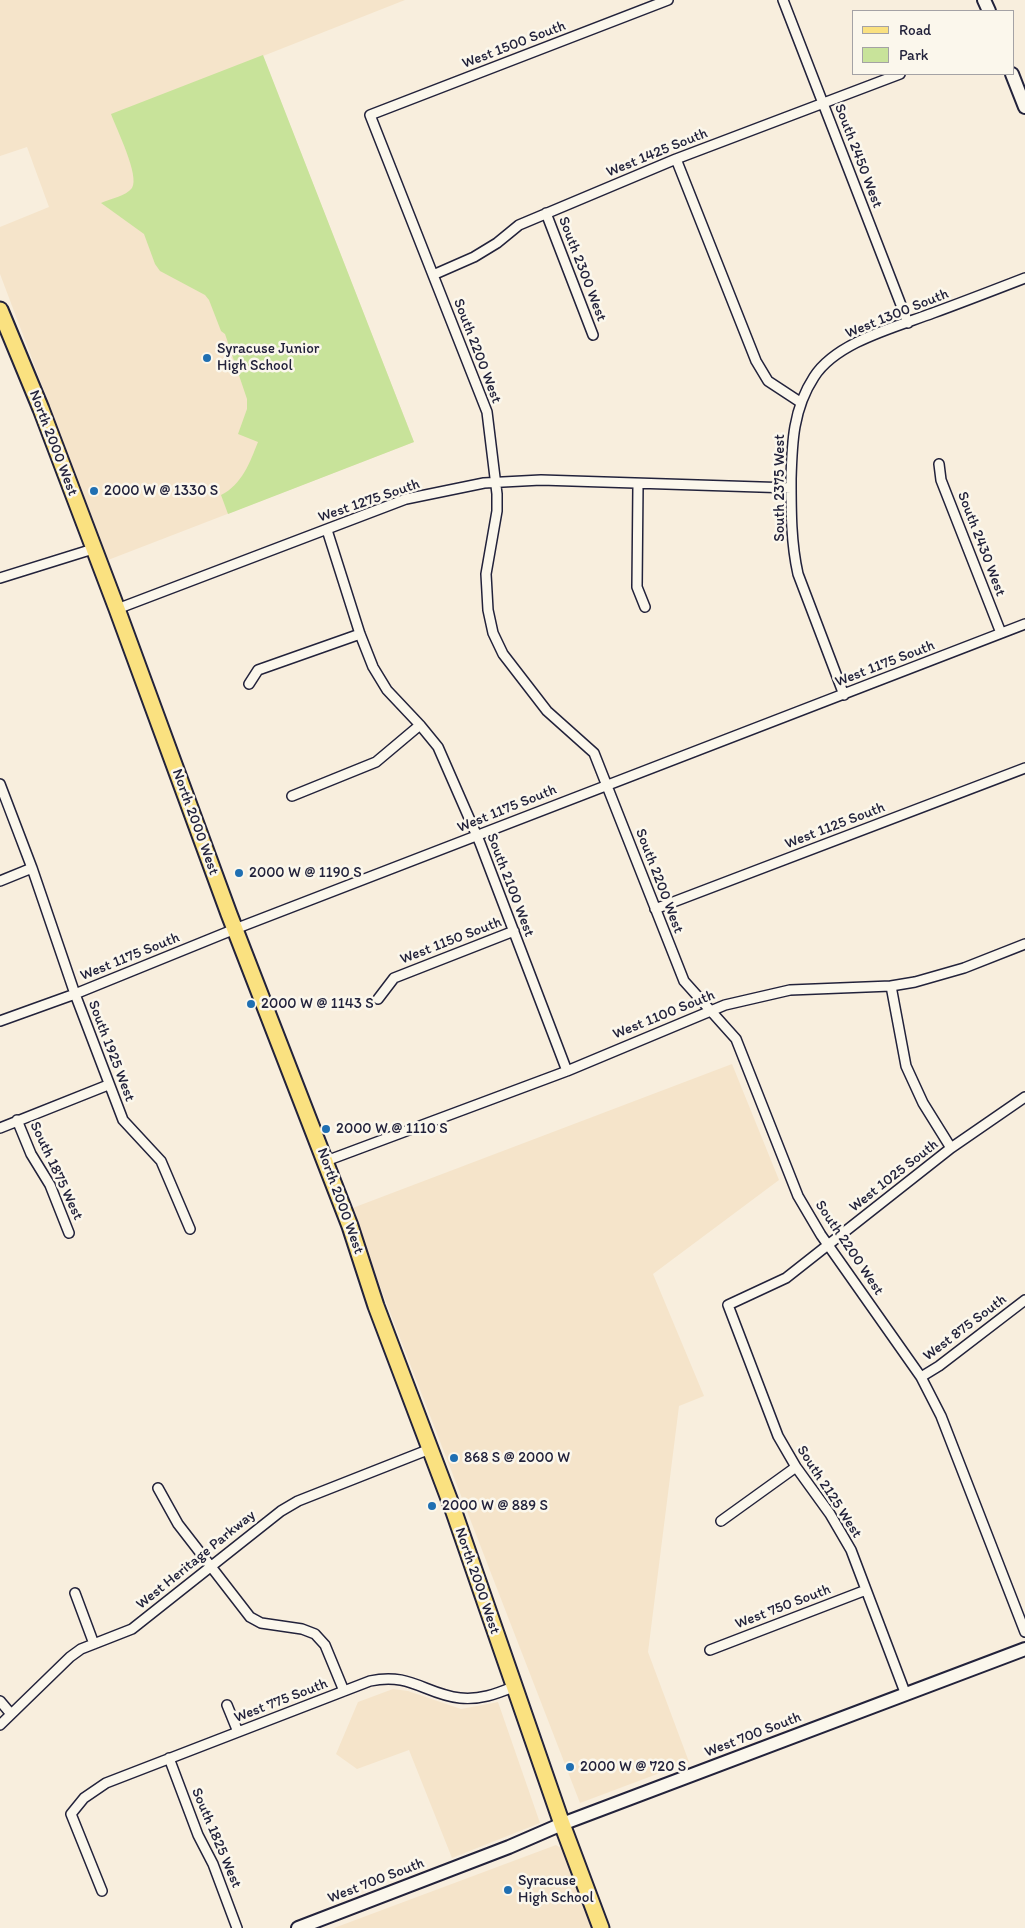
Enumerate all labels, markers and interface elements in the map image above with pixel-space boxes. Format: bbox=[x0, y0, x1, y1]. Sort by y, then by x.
legend bbox=[852, 10, 1015, 75]
street label: West 1500 South bbox=[460, 17, 568, 73]
text: Road bbox=[899, 21, 931, 39]
text: Park bbox=[899, 46, 929, 64]
street label: South 2450 West bbox=[830, 101, 886, 211]
street label: West 1425 South bbox=[604, 124, 710, 182]
street label: South 2300 West bbox=[554, 214, 610, 324]
street label: West 1300 South bbox=[843, 285, 951, 343]
street label: South 2200 West bbox=[449, 296, 505, 406]
place label: Syracuse Junior High School bbox=[217, 340, 319, 375]
marker: Syracuse Junior High School bbox=[201, 352, 213, 364]
street label: North 2000 West bbox=[25, 388, 81, 498]
street label: South 2375 West bbox=[771, 434, 789, 542]
street label: West 1275 South bbox=[316, 475, 422, 527]
place label: 2000 W @ 1330 S bbox=[104, 482, 218, 500]
marker: 2000 W @ 1330 S bbox=[88, 485, 100, 497]
street label: South 2430 West bbox=[953, 489, 1009, 599]
street label: West 1175 South bbox=[833, 637, 937, 691]
street label: North 2000 West bbox=[167, 767, 223, 877]
street label: West 1175 South bbox=[455, 781, 559, 837]
street label: West 1125 South bbox=[782, 799, 888, 853]
street label: South 2200 West bbox=[631, 826, 687, 936]
street label: South 2100 West bbox=[482, 831, 538, 939]
place label: 2000 W @ 1190 S bbox=[249, 864, 362, 882]
marker: 2000 W @ 1190 S bbox=[233, 867, 245, 879]
street label: West 1150 South bbox=[398, 913, 504, 969]
street label: West 1175 South bbox=[78, 929, 182, 985]
street label: West 1100 South bbox=[610, 986, 718, 1044]
place label: 2000 W @ 1143 S bbox=[261, 995, 374, 1013]
street label: South 1925 West bbox=[83, 998, 139, 1104]
marker: 2000 W @ 1143 S bbox=[245, 998, 257, 1010]
street label: South 1875 West bbox=[25, 1119, 87, 1223]
place label: 2000 W @ 1110 S bbox=[336, 1120, 448, 1138]
marker: 2000 W @ 1110 S bbox=[320, 1123, 332, 1135]
street label: West 1025 South bbox=[846, 1136, 942, 1216]
street label: North 2000 West bbox=[312, 1146, 368, 1256]
street label: South 2200 West bbox=[811, 1197, 887, 1299]
street label: West 875 South bbox=[920, 1291, 1010, 1365]
street label: South 2125 West bbox=[792, 1442, 866, 1542]
place label: 868 S @ 2000 W bbox=[464, 1449, 570, 1467]
marker: 868 S @ 2000 W bbox=[448, 1452, 460, 1464]
place label: 2000 W @ 889 S bbox=[442, 1497, 548, 1515]
marker: 2000 W @ 889 S bbox=[426, 1500, 438, 1512]
street label: West Heritage Parkway bbox=[133, 1506, 259, 1614]
street label: North 2000 West bbox=[450, 1525, 504, 1637]
street label: West 750 South bbox=[733, 1581, 833, 1633]
street label: West 775 South bbox=[232, 1675, 330, 1727]
street label: West 700 South bbox=[702, 1708, 804, 1762]
place label: 2000 W @ 720 S bbox=[580, 1758, 686, 1776]
marker: 2000 W @ 720 S bbox=[564, 1761, 576, 1773]
street label: South 1825 West bbox=[187, 1785, 245, 1891]
street label: West 700 South bbox=[325, 1854, 427, 1908]
place label: Syracuse High School bbox=[518, 1872, 594, 1907]
marker: Syracuse High School bbox=[502, 1884, 514, 1896]

